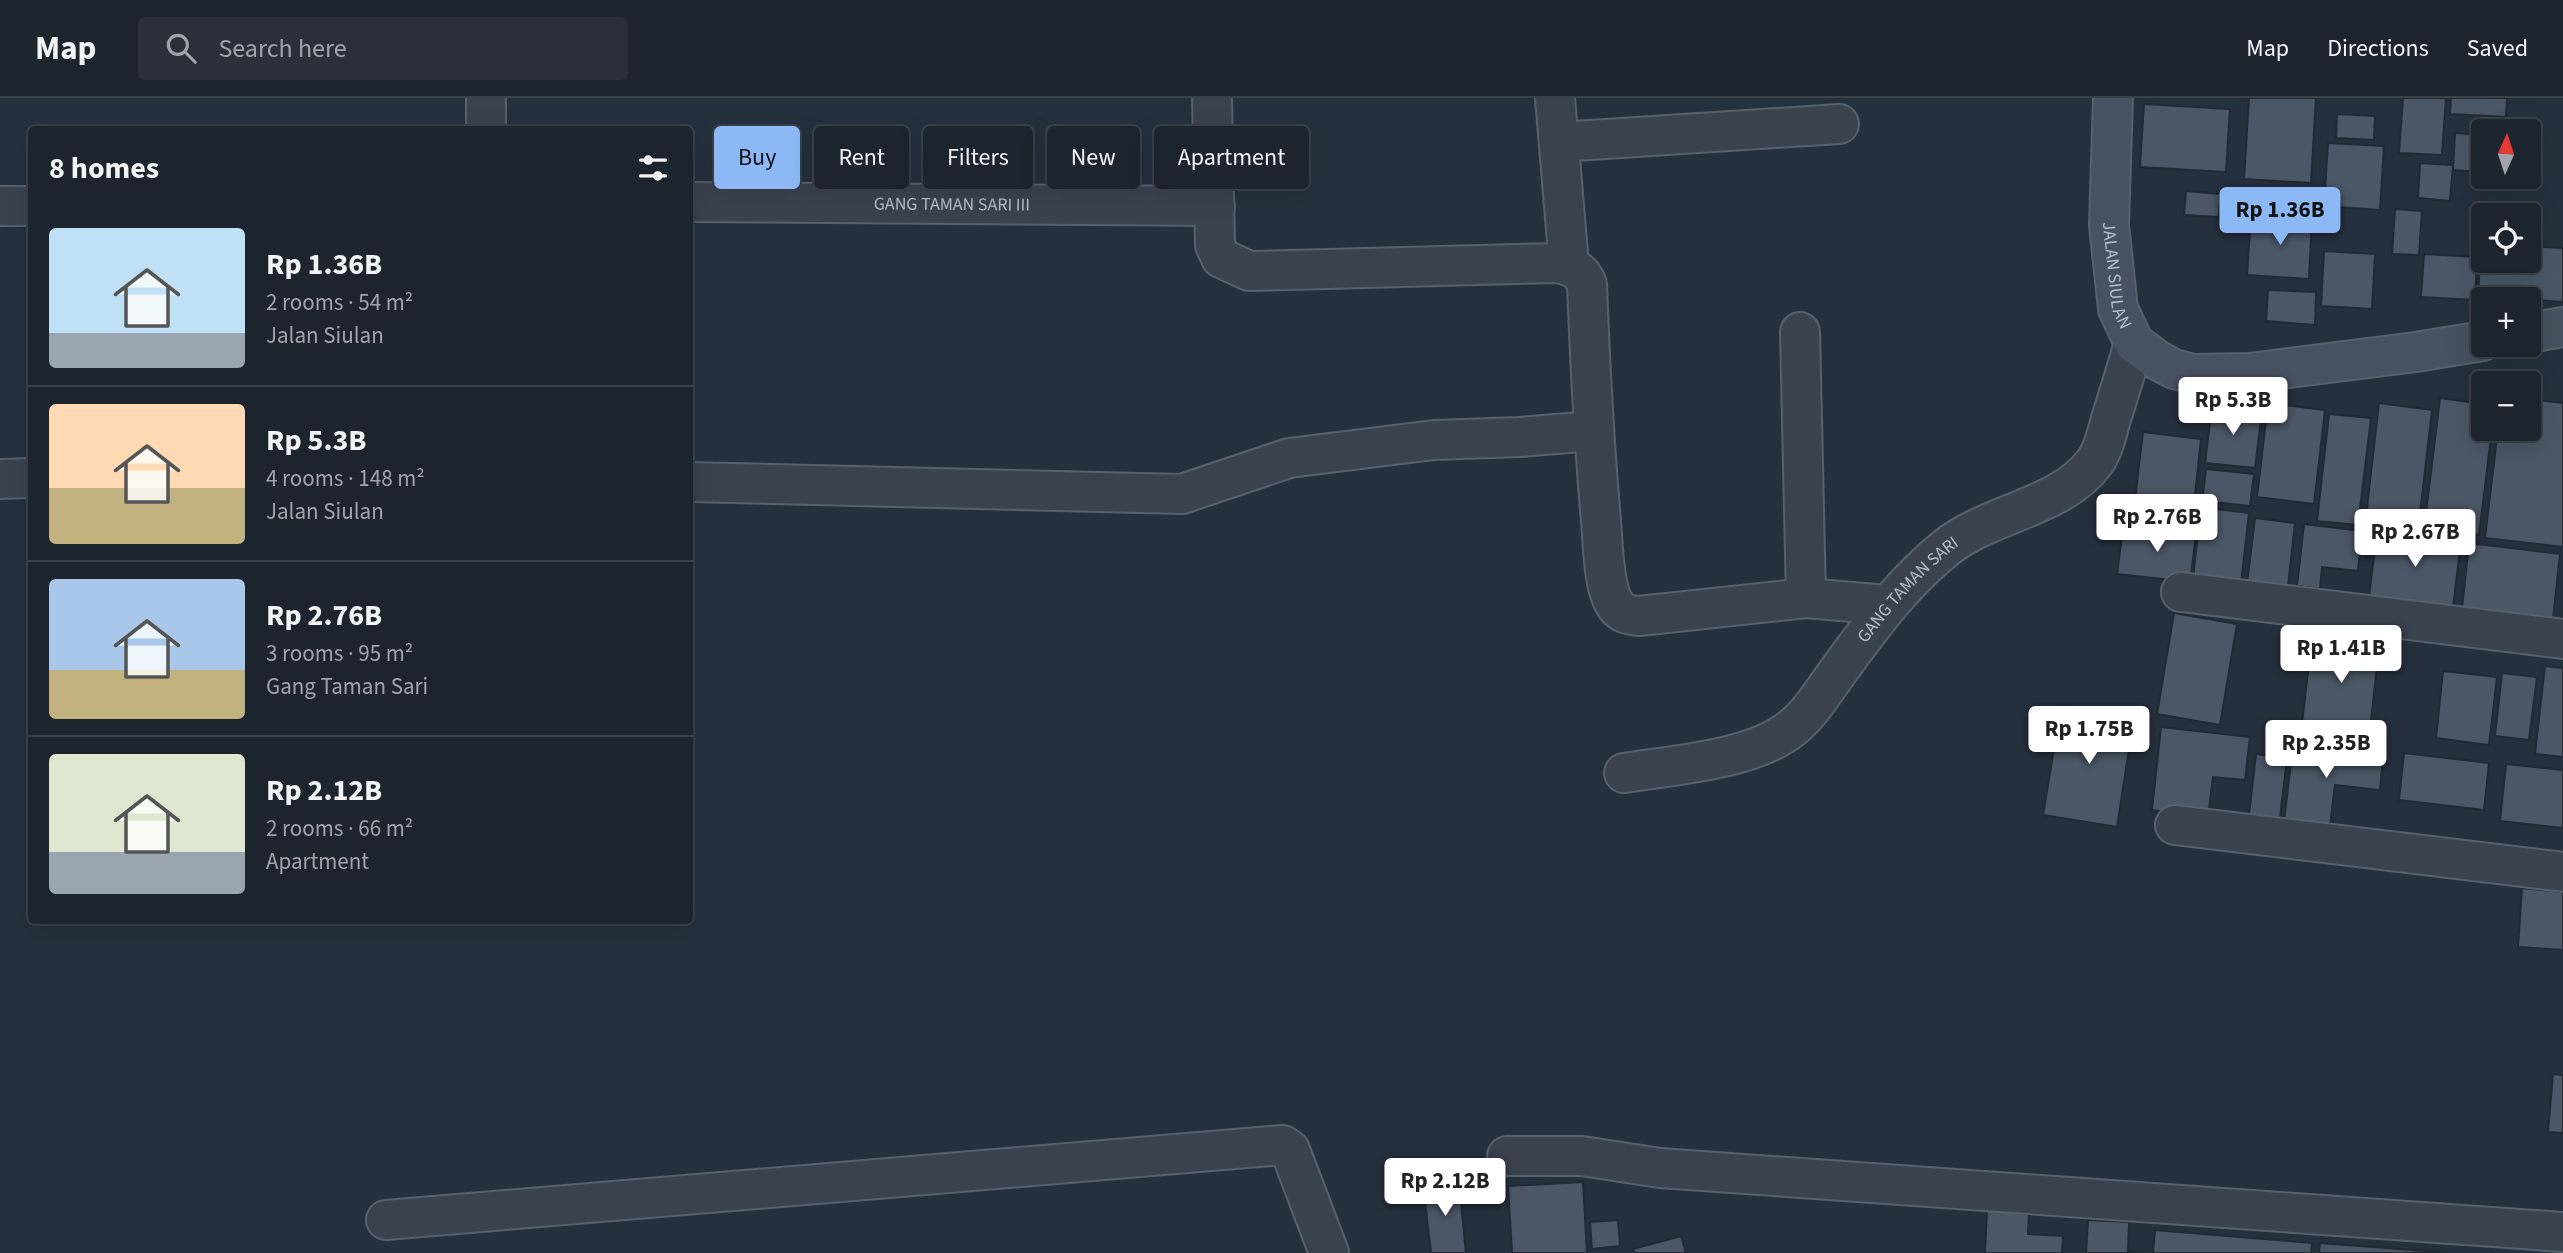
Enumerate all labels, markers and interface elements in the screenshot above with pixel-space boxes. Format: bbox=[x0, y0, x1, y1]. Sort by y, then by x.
search box bbox=[138, 17, 628, 80]
text: Map bbox=[35, 25, 96, 72]
icon: search bbox=[162, 29, 200, 67]
text: Search here bbox=[218, 30, 347, 67]
text: Map bbox=[2246, 31, 2289, 66]
text: Directions bbox=[2327, 31, 2429, 66]
text: Saved bbox=[2467, 31, 2528, 66]
north arrow bbox=[2471, 119, 2541, 189]
map controls bbox=[2471, 119, 2541, 441]
chip: Buy bbox=[714, 126, 800, 189]
chip: Rent bbox=[814, 126, 909, 189]
chip: Filters bbox=[923, 126, 1033, 189]
chip: New bbox=[1047, 126, 1140, 189]
chip: Apartment bbox=[1154, 126, 1309, 189]
text: 8 homes bbox=[49, 147, 159, 190]
icon: filters bbox=[634, 149, 672, 187]
pin: Rp 1.36B bbox=[2208, 188, 2352, 247]
street label: GANG TAMAN SARI III bbox=[874, 191, 1030, 218]
text: Rp 1.36B bbox=[2235, 193, 2325, 226]
button: locate bbox=[2471, 203, 2541, 273]
street label: JALAN SIULAN bbox=[2096, 220, 2138, 333]
text: Rp 1.36B bbox=[266, 243, 382, 286]
icon: home bbox=[105, 256, 189, 340]
text: 2 rooms · 54 m² bbox=[266, 286, 413, 319]
button: + bbox=[2471, 287, 2541, 357]
text: Jalan Siulan bbox=[266, 319, 384, 352]
button: − bbox=[2471, 371, 2541, 441]
pin: Rp 5.3B bbox=[2168, 378, 2298, 437]
text: Rp 5.3B bbox=[2195, 383, 2271, 416]
text: Rp 5.3B bbox=[266, 419, 366, 462]
icon: home bbox=[105, 432, 189, 516]
text: 4 rooms · 148 m² bbox=[266, 462, 425, 495]
pin: Rp 2.76B bbox=[2085, 494, 2229, 554]
text: Jalan Siulan bbox=[266, 495, 384, 528]
text: Rp 2.76B bbox=[2112, 500, 2202, 533]
pin: Rp 2.67B bbox=[2343, 510, 2487, 569]
text: Rp 2.67B bbox=[2370, 515, 2460, 548]
street label: GANG TAMAN SARI bbox=[1851, 530, 1963, 648]
text: Rp 2.76B bbox=[266, 594, 382, 637]
icon: home bbox=[105, 607, 189, 691]
pin: Rp 1.41B bbox=[2269, 626, 2413, 685]
text: Rp 1.41B bbox=[2296, 631, 2386, 664]
text: 3 rooms · 95 m² bbox=[266, 637, 413, 670]
text: Gang Taman Sari bbox=[266, 670, 428, 703]
pin: Rp 1.75B bbox=[2017, 706, 2161, 766]
text: Rp 1.75B bbox=[2044, 712, 2134, 745]
pin: Rp 2.35B bbox=[2254, 720, 2398, 780]
text: Rp 2.35B bbox=[2281, 726, 2371, 759]
text: Rp 2.12B bbox=[266, 769, 382, 812]
icon: home bbox=[105, 782, 189, 866]
text: 2 rooms · 66 m² bbox=[266, 812, 413, 845]
text: Apartment bbox=[266, 845, 369, 878]
pin: Rp 2.12B bbox=[1373, 1158, 1517, 1218]
text: Rp 2.12B bbox=[1400, 1164, 1490, 1197]

